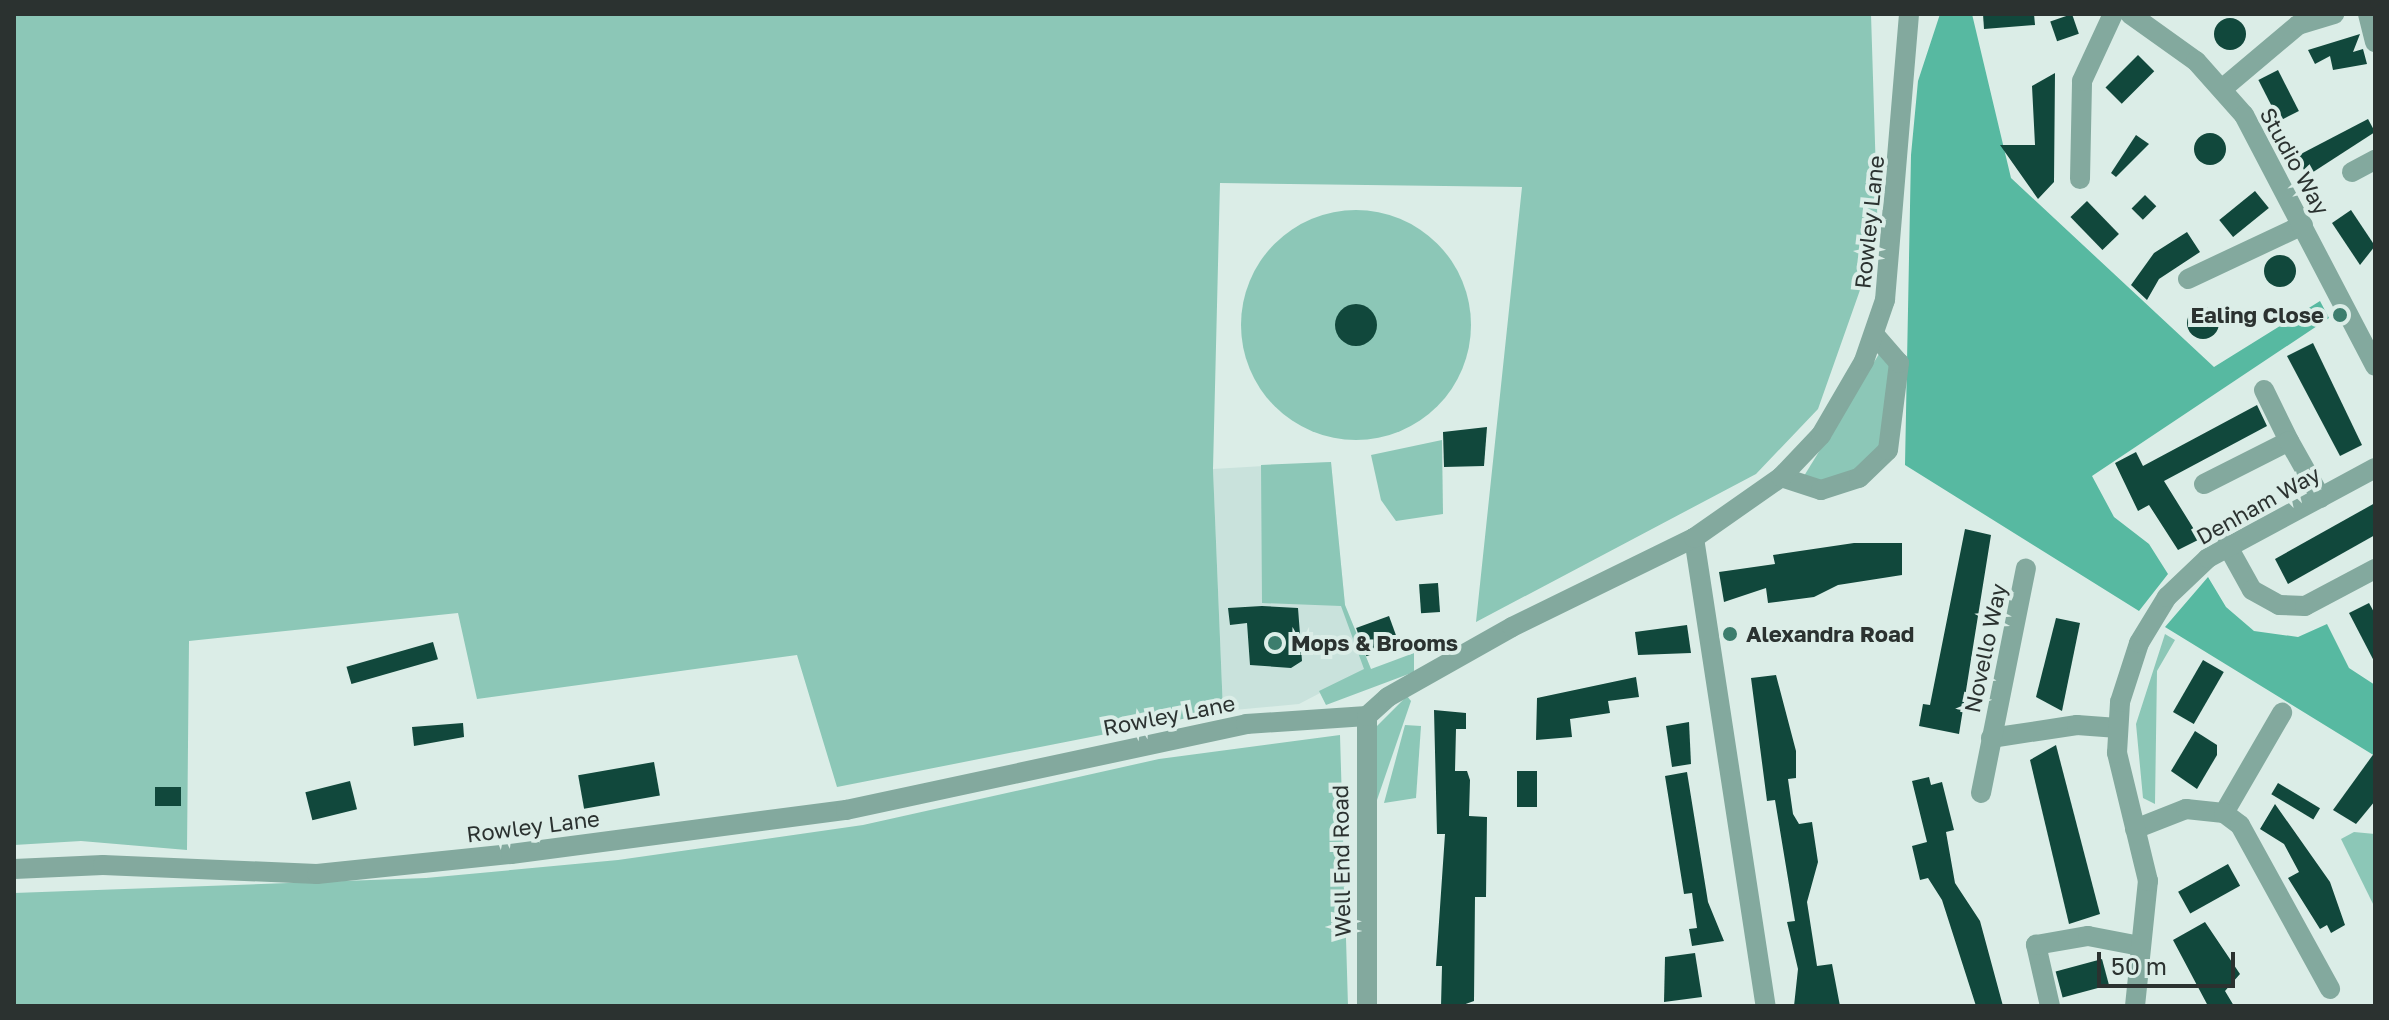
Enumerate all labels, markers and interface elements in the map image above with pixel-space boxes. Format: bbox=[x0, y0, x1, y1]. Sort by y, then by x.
street label: Studio Way bbox=[2255, 103, 2335, 219]
street label: Rowley Lane bbox=[1849, 154, 1889, 290]
place label: Ealing Close bbox=[2190, 302, 2324, 328]
marker: Ealing Close bbox=[2331, 306, 2349, 324]
street label: Denham Way bbox=[2192, 460, 2324, 550]
street label: Novello Way bbox=[1958, 581, 2012, 715]
place label: Alexandra Road bbox=[1746, 621, 1914, 647]
marker: Alexandra Road bbox=[1721, 625, 1739, 643]
place label: Mops & Brooms bbox=[1291, 630, 1458, 656]
marker: Mops & Brooms bbox=[1266, 634, 1284, 652]
street label: Rowley Lane bbox=[1101, 689, 1237, 741]
street label: Well End Road bbox=[1326, 785, 1356, 937]
street label: Rowley Lane bbox=[465, 805, 601, 847]
scale bar bbox=[2101, 936, 2239, 986]
text: 50 m bbox=[2111, 951, 2167, 980]

